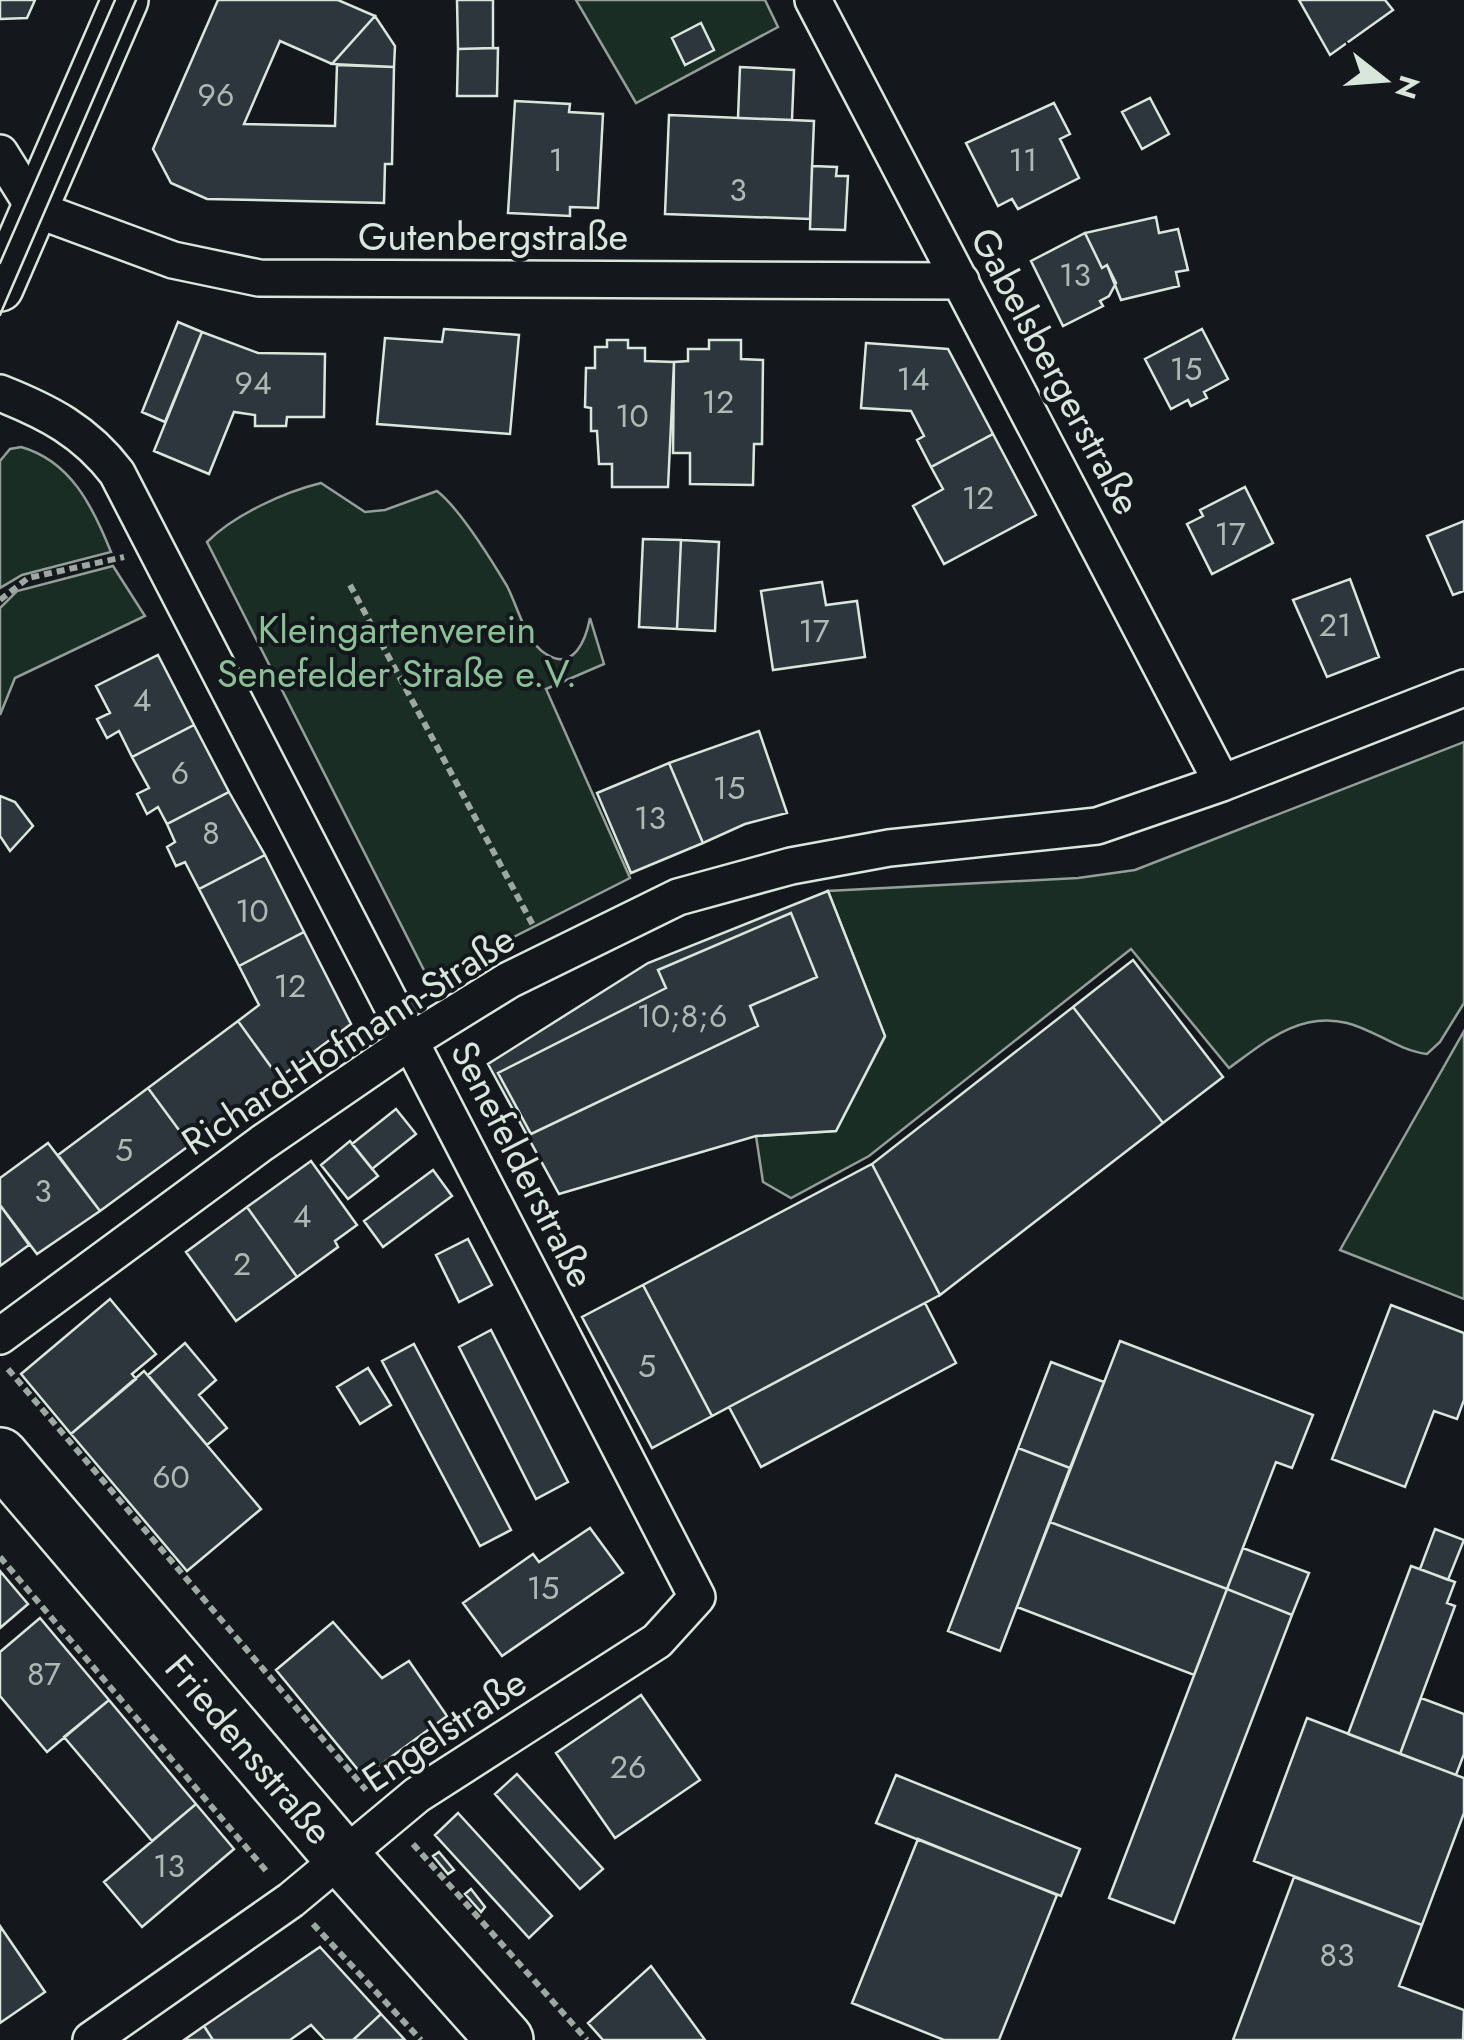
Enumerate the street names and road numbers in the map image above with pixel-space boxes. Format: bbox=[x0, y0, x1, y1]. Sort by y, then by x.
street label: Gutenbergstraße bbox=[358, 209, 628, 264]
street label: Gabelsbergerstraße bbox=[957, 218, 1155, 524]
street label: Richard-Hofmann-Straße bbox=[171, 912, 525, 1168]
street label: Senefelderstraße bbox=[437, 1031, 609, 1297]
street label: Friedensstraße bbox=[153, 1642, 347, 1856]
street label: Engelstraße bbox=[351, 1655, 537, 1805]

